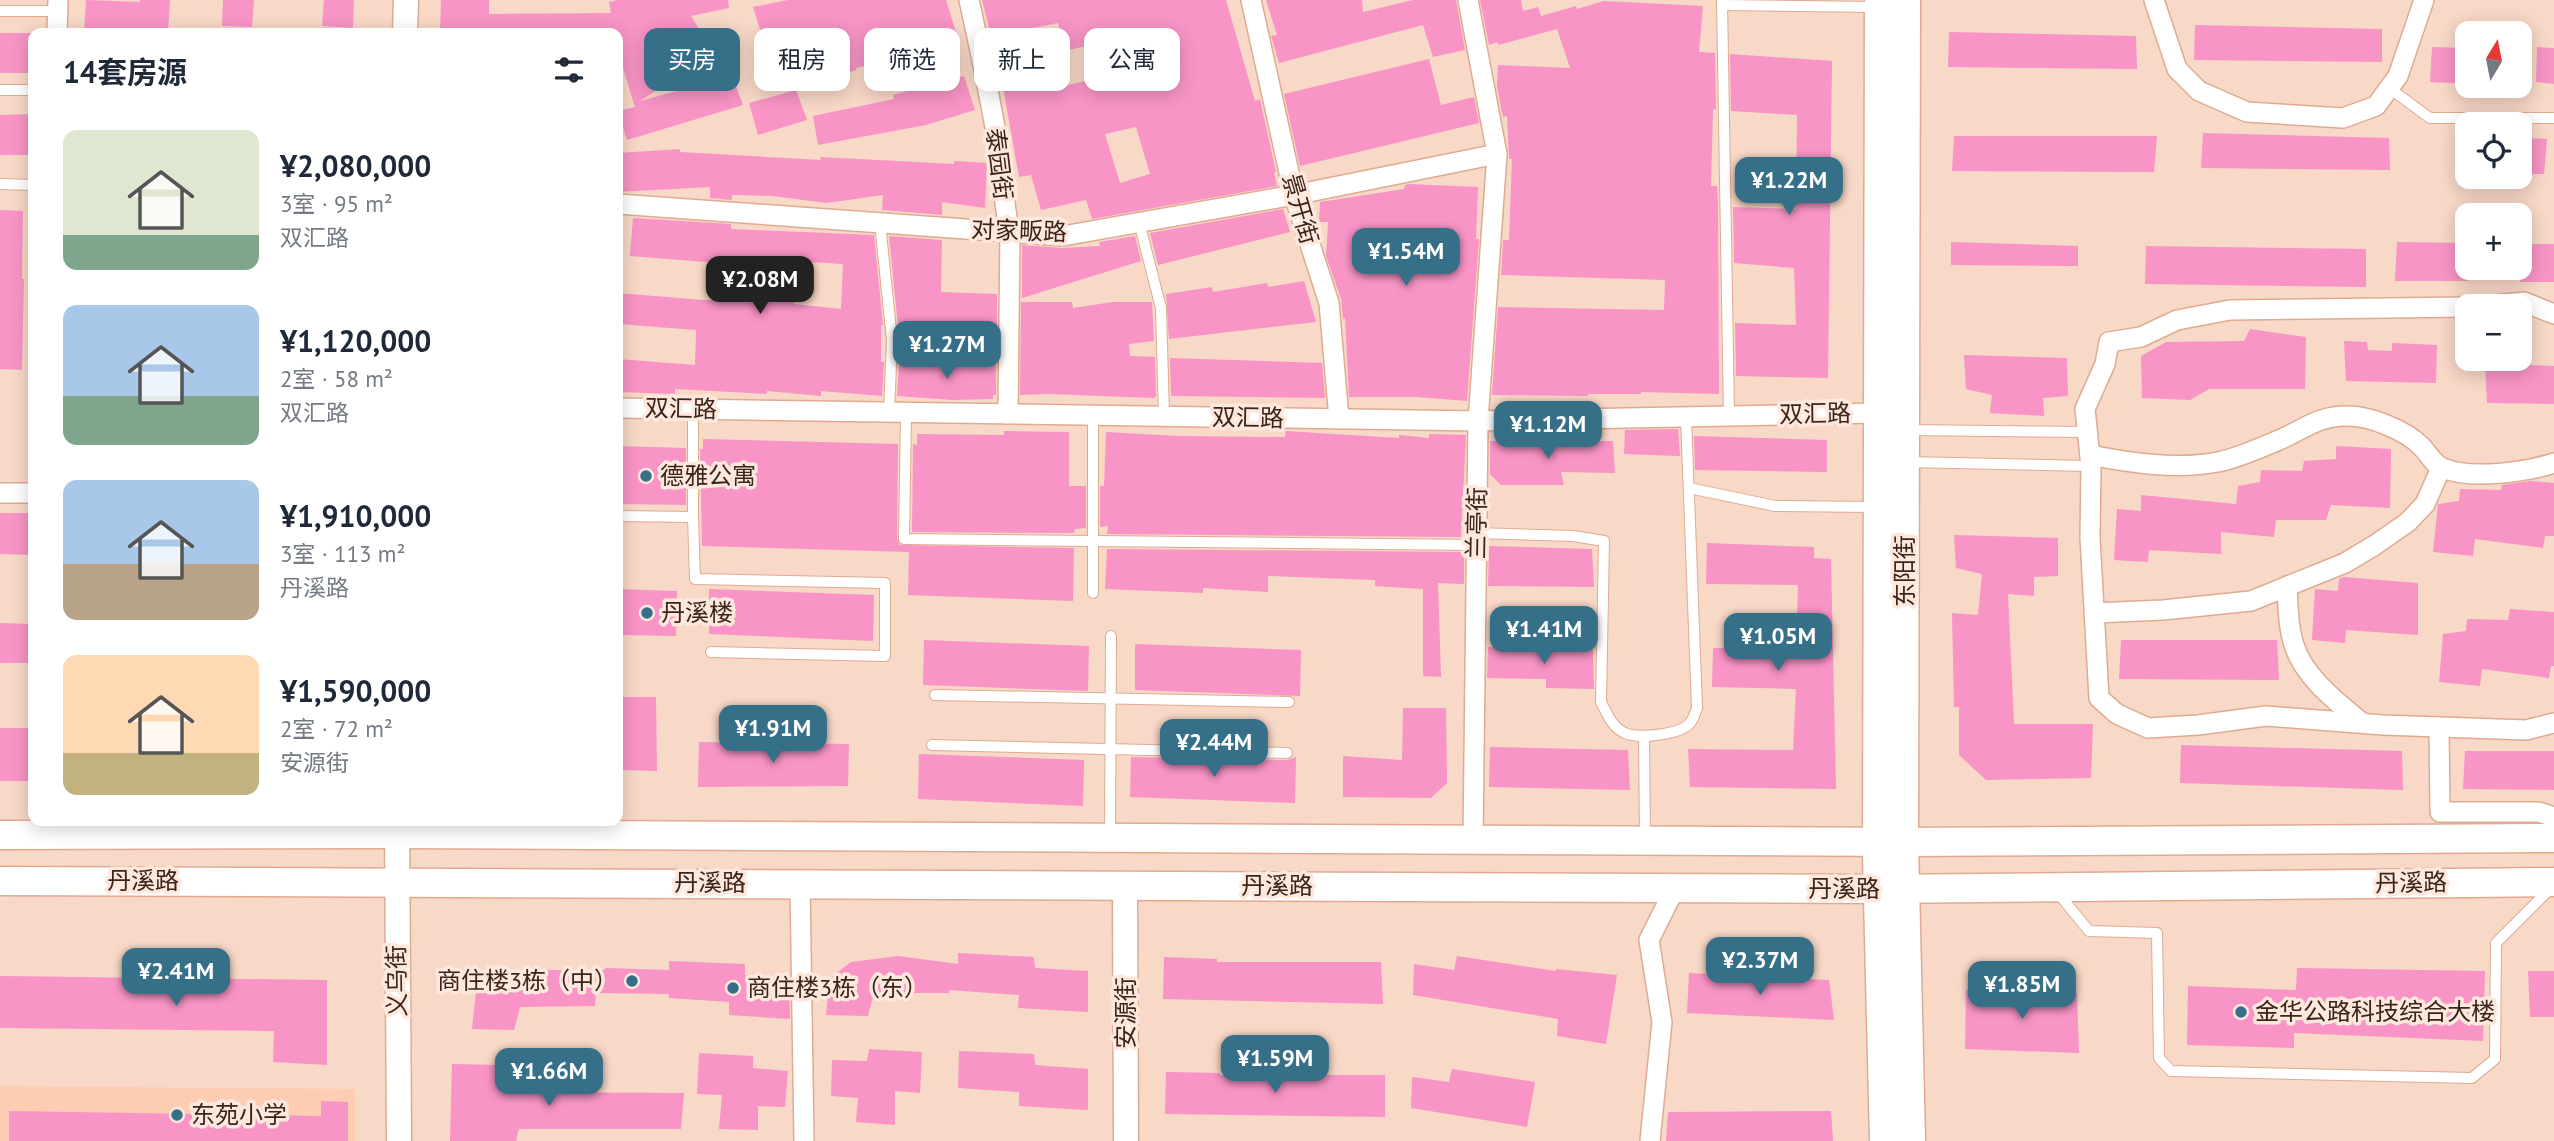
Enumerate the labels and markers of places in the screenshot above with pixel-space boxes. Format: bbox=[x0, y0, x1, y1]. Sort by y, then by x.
pin: ¥1.22M bbox=[1732, 158, 1846, 217]
pin: ¥1.54M bbox=[1349, 229, 1463, 288]
pin: ¥2.08M bbox=[703, 256, 817, 316]
pin: ¥1.27M bbox=[890, 322, 1004, 381]
pin: ¥1.12M bbox=[1491, 402, 1605, 461]
place label: 德雅公寓 bbox=[660, 460, 756, 491]
marker: 德雅公寓 bbox=[638, 468, 654, 484]
place label: 丹溪楼 bbox=[661, 597, 733, 628]
marker: 丹溪楼 bbox=[639, 605, 655, 621]
pin: ¥1.41M bbox=[1487, 606, 1601, 666]
pin: ¥1.05M bbox=[1721, 614, 1835, 673]
pin: ¥1.91M bbox=[716, 706, 830, 765]
pin: ¥2.44M bbox=[1157, 720, 1271, 779]
pin: ¥2.37M bbox=[1703, 937, 1817, 997]
pin: ¥2.41M bbox=[119, 948, 233, 1008]
pin: ¥1.85M bbox=[1965, 962, 2079, 1021]
place label: 商住楼3栋（中） bbox=[437, 965, 618, 996]
place label: 商住楼3栋（东） bbox=[747, 972, 928, 1003]
marker: 商住楼3栋（中） bbox=[624, 973, 640, 989]
marker: 商住楼3栋（东） bbox=[725, 980, 741, 996]
place label: 金华公路科技综合大楼 bbox=[2255, 996, 2495, 1027]
marker: 金华公路科技综合大楼 bbox=[2233, 1004, 2249, 1020]
pin: ¥1.59M bbox=[1218, 1036, 1332, 1095]
pin: ¥1.66M bbox=[492, 1048, 606, 1108]
place label: 东苑小学 bbox=[191, 1099, 287, 1130]
marker: 东苑小学 bbox=[169, 1107, 185, 1123]

